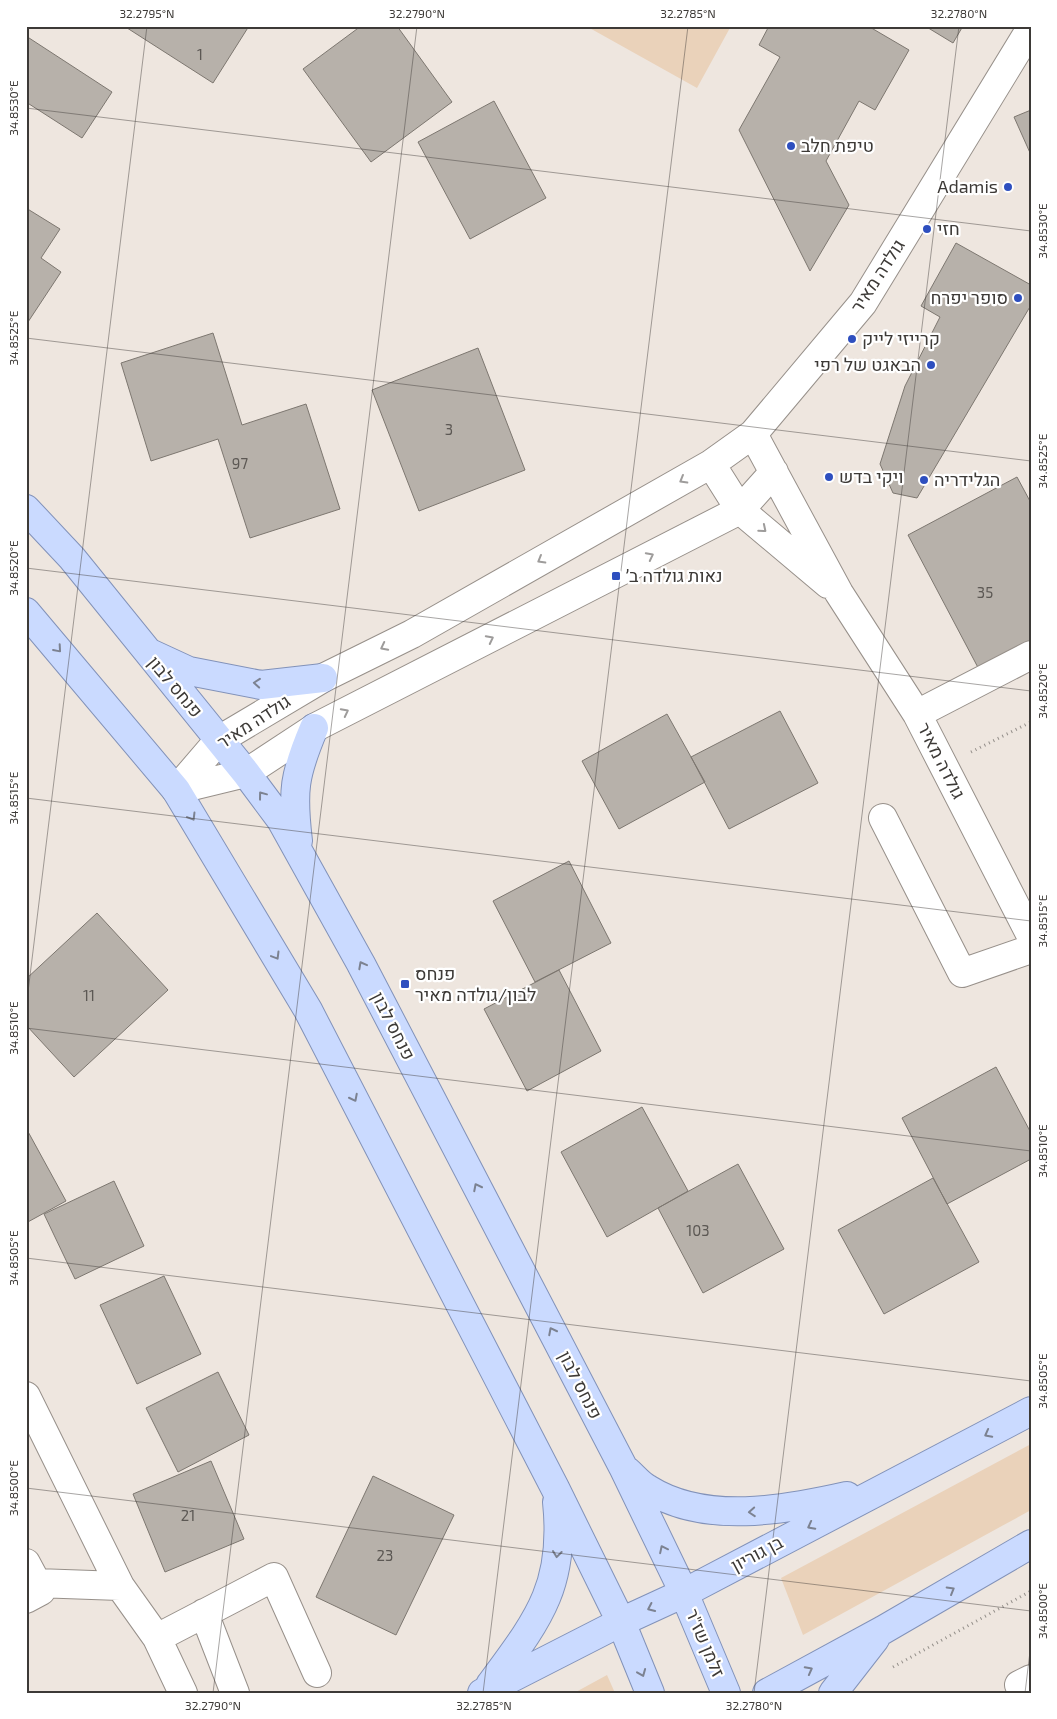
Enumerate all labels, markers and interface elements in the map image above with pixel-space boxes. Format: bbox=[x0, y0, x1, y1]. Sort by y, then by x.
text: 32.2795°N bbox=[119, 6, 175, 20]
text: 32.2790°N bbox=[389, 6, 445, 20]
text: 32.2785°N bbox=[660, 6, 716, 20]
text: 32.2780°N bbox=[931, 6, 987, 20]
house number: 1 bbox=[197, 45, 203, 63]
text: 34.8530°E bbox=[6, 80, 20, 136]
place label: טיפת חלב bbox=[801, 134, 874, 156]
marker: טיפת חלב bbox=[785, 140, 797, 152]
place label: Adamis bbox=[937, 175, 998, 197]
marker: Adamis bbox=[1002, 181, 1014, 193]
text: 34.8530°E bbox=[1035, 203, 1049, 259]
place label: חזי bbox=[937, 217, 960, 239]
marker: חזי bbox=[921, 223, 933, 235]
street label: גולדה מאיר bbox=[845, 235, 909, 316]
place label: סופר יפרח bbox=[931, 286, 1008, 308]
marker: סופר יפרח bbox=[1012, 292, 1024, 304]
text: 34.8525°E bbox=[6, 310, 20, 365]
place label: קרייזי לייק bbox=[862, 327, 940, 349]
marker: קרייזי לייק bbox=[846, 333, 858, 345]
place label: הבאגט של רפי bbox=[814, 353, 921, 375]
marker: הבאגט של רפי bbox=[925, 359, 937, 371]
house number: 3 bbox=[445, 420, 453, 438]
text: 34.8525°E bbox=[1035, 433, 1049, 488]
house number: 97 bbox=[232, 454, 248, 472]
place label: ויקי בדש bbox=[839, 465, 904, 487]
place label: הגלידריה bbox=[934, 468, 1000, 490]
marker: ויקי בדש bbox=[823, 471, 835, 483]
one-way arrow bbox=[679, 474, 688, 484]
marker: הגלידריה bbox=[918, 474, 930, 486]
one-way arrow bbox=[757, 523, 766, 532]
text: 34.8520°E bbox=[6, 540, 20, 596]
one-way arrow bbox=[645, 552, 654, 562]
one-way arrow bbox=[538, 554, 547, 564]
place label: נאות גולדה ב׳ bbox=[626, 564, 723, 586]
marker: נאות גולדה ב׳ bbox=[610, 570, 622, 582]
house number: 35 bbox=[977, 583, 993, 601]
one-way arrow bbox=[485, 635, 494, 645]
one-way arrow bbox=[380, 641, 389, 652]
one-way arrow bbox=[52, 643, 61, 652]
street label: פנחס לבון bbox=[144, 651, 208, 722]
text: 34.8520°E bbox=[1035, 663, 1049, 719]
one-way arrow bbox=[253, 678, 261, 689]
street label: גולדה מאיר bbox=[213, 689, 294, 753]
one-way arrow bbox=[340, 708, 349, 718]
street label: גולדה מאיר bbox=[913, 719, 970, 802]
text: 34.8515°E bbox=[6, 771, 20, 824]
one-way arrow bbox=[259, 791, 268, 801]
one-way arrow bbox=[185, 811, 195, 820]
text: 34.8515°E bbox=[1035, 894, 1049, 947]
one-way arrow bbox=[269, 951, 279, 960]
one-way arrow bbox=[358, 961, 368, 970]
place label: פנחס לבון/גולדה מאיר bbox=[415, 962, 536, 1005]
marker: פנחס לבון/גולדה מאיר bbox=[399, 978, 411, 990]
house number: 11 bbox=[83, 986, 95, 1004]
street label: פנחס לבון bbox=[367, 988, 420, 1063]
text: 34.8510°E bbox=[6, 1001, 20, 1055]
one-way arrow bbox=[348, 1093, 358, 1102]
text: 34.8510°E bbox=[1035, 1124, 1049, 1178]
one-way arrow bbox=[473, 1183, 483, 1192]
house number: 103 bbox=[686, 1221, 710, 1239]
text: 34.8505°E bbox=[6, 1230, 20, 1286]
one-way arrow bbox=[548, 1327, 558, 1336]
street label: פנחס לבון bbox=[554, 1347, 607, 1422]
text: 34.8505°E bbox=[1035, 1353, 1049, 1409]
one-way arrow bbox=[984, 1428, 993, 1438]
text: 34.8500°E bbox=[6, 1460, 20, 1516]
house number: 21 bbox=[181, 1506, 195, 1524]
one-way arrow bbox=[747, 1506, 755, 1517]
one-way arrow bbox=[807, 1520, 816, 1530]
street label: בן גוריון bbox=[727, 1530, 787, 1576]
one-way arrow bbox=[658, 1545, 669, 1554]
house number: 23 bbox=[377, 1546, 393, 1564]
one-way arrow bbox=[552, 1550, 563, 1558]
text: 34.8500°E bbox=[1035, 1583, 1049, 1639]
one-way arrow bbox=[946, 1587, 955, 1597]
one-way arrow bbox=[647, 1602, 656, 1612]
street label: זלמן שז"ר bbox=[682, 1605, 730, 1680]
one-way arrow bbox=[804, 1666, 813, 1676]
one-way arrow bbox=[636, 1669, 646, 1677]
text: 32.2790°N bbox=[185, 1698, 241, 1712]
text: 32.2785°N bbox=[456, 1698, 512, 1712]
text: 32.2780°N bbox=[726, 1698, 782, 1712]

